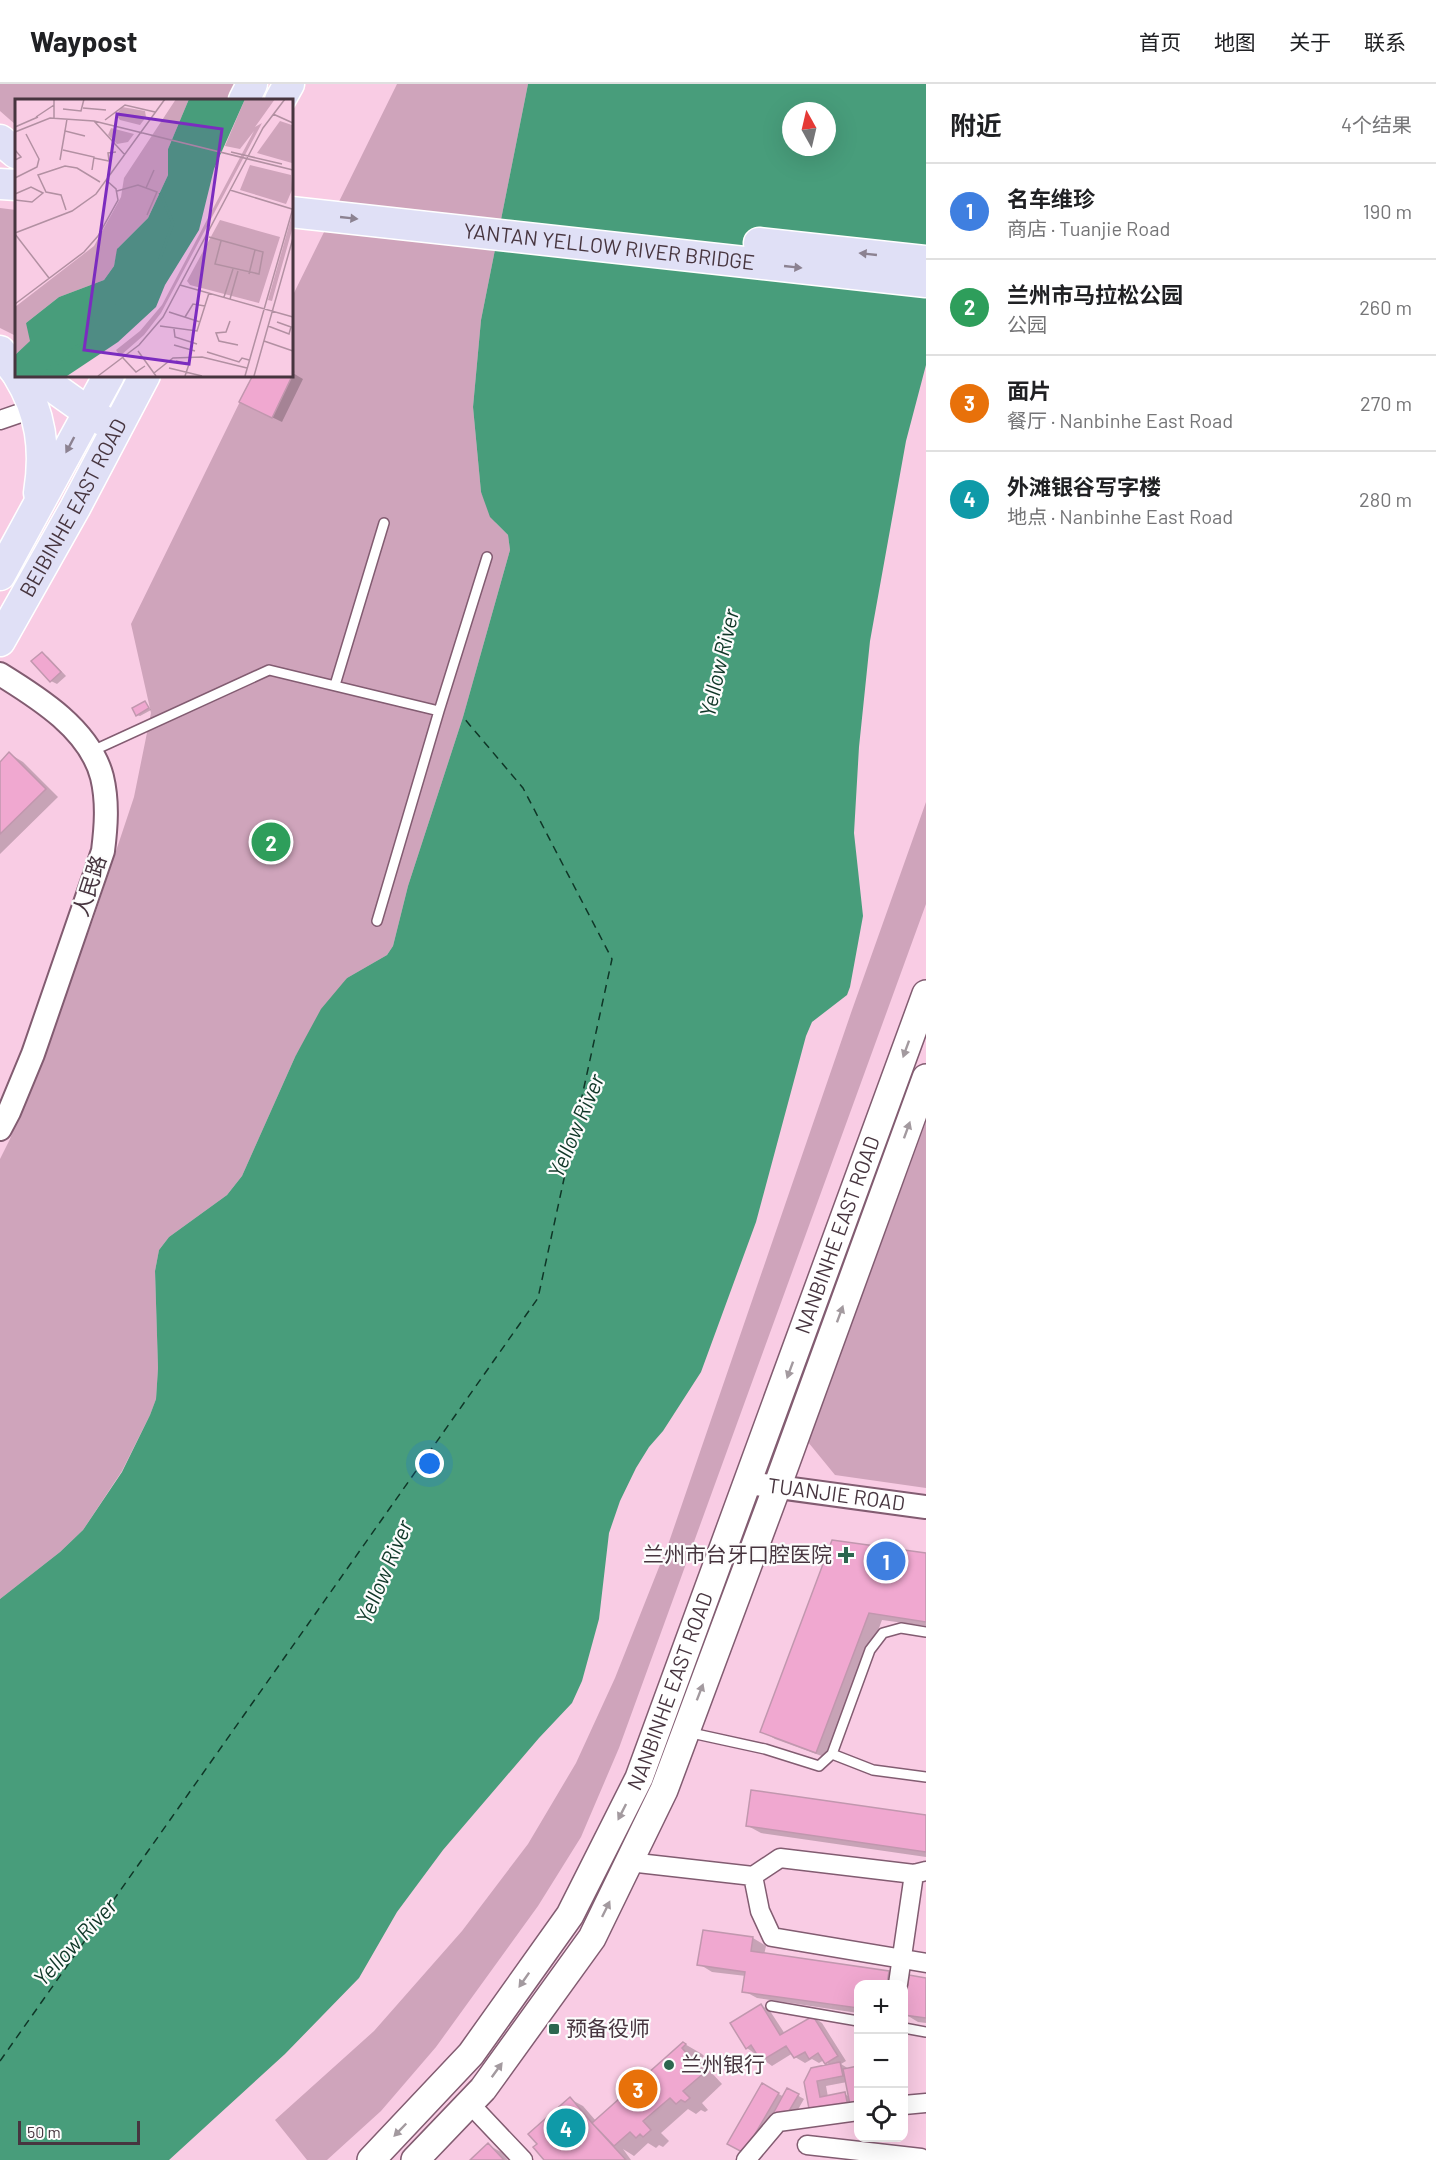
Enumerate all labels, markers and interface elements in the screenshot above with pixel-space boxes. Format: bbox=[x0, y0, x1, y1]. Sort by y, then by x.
text: Waypost bbox=[30, 24, 137, 58]
text: 首页 bbox=[1139, 29, 1181, 54]
text: 地图 bbox=[1214, 29, 1256, 54]
text: 关于 bbox=[1289, 29, 1331, 54]
text: 联系 bbox=[1364, 29, 1406, 54]
inset map bbox=[15, 99, 292, 376]
north arrow bbox=[782, 102, 836, 156]
text: 附近 bbox=[950, 109, 1002, 140]
text: 4个结果 bbox=[1341, 112, 1412, 136]
text: 名车维珍 bbox=[1007, 185, 1095, 211]
text: 1 bbox=[966, 199, 973, 223]
text: 190 m bbox=[1363, 199, 1412, 223]
one-way arrow bbox=[340, 214, 359, 223]
text: 商店 · Tuanjie Road bbox=[1007, 216, 1170, 240]
street label: YANTAN YELLOW RIVER BRIDGE bbox=[462, 217, 756, 274]
one-way arrow bbox=[858, 249, 877, 259]
one-way arrow bbox=[784, 263, 803, 272]
text: 兰州市马拉松公园 bbox=[1007, 281, 1183, 307]
text: 2 bbox=[964, 295, 975, 319]
text: 260 m bbox=[1359, 295, 1412, 319]
text: 公园 bbox=[1007, 312, 1047, 336]
text: 面片 bbox=[1007, 377, 1051, 403]
text: 3 bbox=[964, 391, 975, 415]
text: 270 m bbox=[1360, 391, 1412, 415]
text: 餐厅 · Nanbinhe East Road bbox=[1007, 408, 1233, 432]
street label: BEIBINHE EAST ROAD bbox=[14, 414, 131, 601]
one-way arrow bbox=[65, 436, 75, 453]
text: 外滩银谷写字楼 bbox=[1007, 473, 1161, 499]
text: 4 bbox=[963, 487, 976, 511]
text: 280 m bbox=[1359, 487, 1412, 511]
text: 地点 · Nanbinhe East Road bbox=[1007, 504, 1233, 528]
water label: Yellow River bbox=[693, 605, 743, 719]
pin: 2 bbox=[252, 820, 290, 864]
street label: 人民路 bbox=[67, 852, 110, 919]
one-way arrow bbox=[901, 1040, 910, 1058]
water label: Yellow River bbox=[542, 1069, 609, 1181]
one-way arrow bbox=[903, 1121, 912, 1139]
street label: NANBINHE EAST ROAD bbox=[789, 1132, 884, 1337]
one-way arrow bbox=[836, 1304, 846, 1322]
one-way arrow bbox=[784, 1361, 794, 1379]
your location bbox=[415, 1449, 444, 1478]
street label: TUANJIE ROAD bbox=[766, 1472, 907, 1515]
water label: Yellow River bbox=[350, 1515, 417, 1627]
pin: 1 bbox=[866, 1538, 906, 1584]
place label: 兰州市台牙口腔医院 bbox=[643, 1541, 832, 1566]
marker: 兰州市台牙口腔医院 bbox=[837, 1546, 855, 1564]
street label: NANBINHE EAST ROAD bbox=[621, 1589, 717, 1794]
one-way arrow bbox=[696, 1683, 706, 1701]
one-way arrow bbox=[617, 1804, 627, 1821]
water label: Yellow River bbox=[27, 1891, 122, 1990]
one-way arrow bbox=[601, 1901, 611, 1918]
one-way arrow bbox=[519, 1972, 530, 1988]
map controls bbox=[854, 1980, 908, 2142]
button: + bbox=[854, 1980, 908, 2034]
place label: 预备役师 bbox=[566, 2015, 650, 2040]
marker: 预备役师 bbox=[547, 2022, 561, 2036]
button: − bbox=[854, 2034, 908, 2088]
place label: 兰州银行 bbox=[681, 2051, 765, 2076]
marker: 兰州银行 bbox=[662, 2058, 676, 2072]
one-way arrow bbox=[491, 2063, 503, 2079]
pin: 3 bbox=[618, 2066, 658, 2112]
button: locate bbox=[854, 2088, 908, 2142]
pin: 4 bbox=[546, 2106, 586, 2150]
scale bar bbox=[18, 2118, 140, 2146]
text: 50 m bbox=[27, 2122, 61, 2141]
one-way arrow bbox=[393, 2122, 407, 2136]

